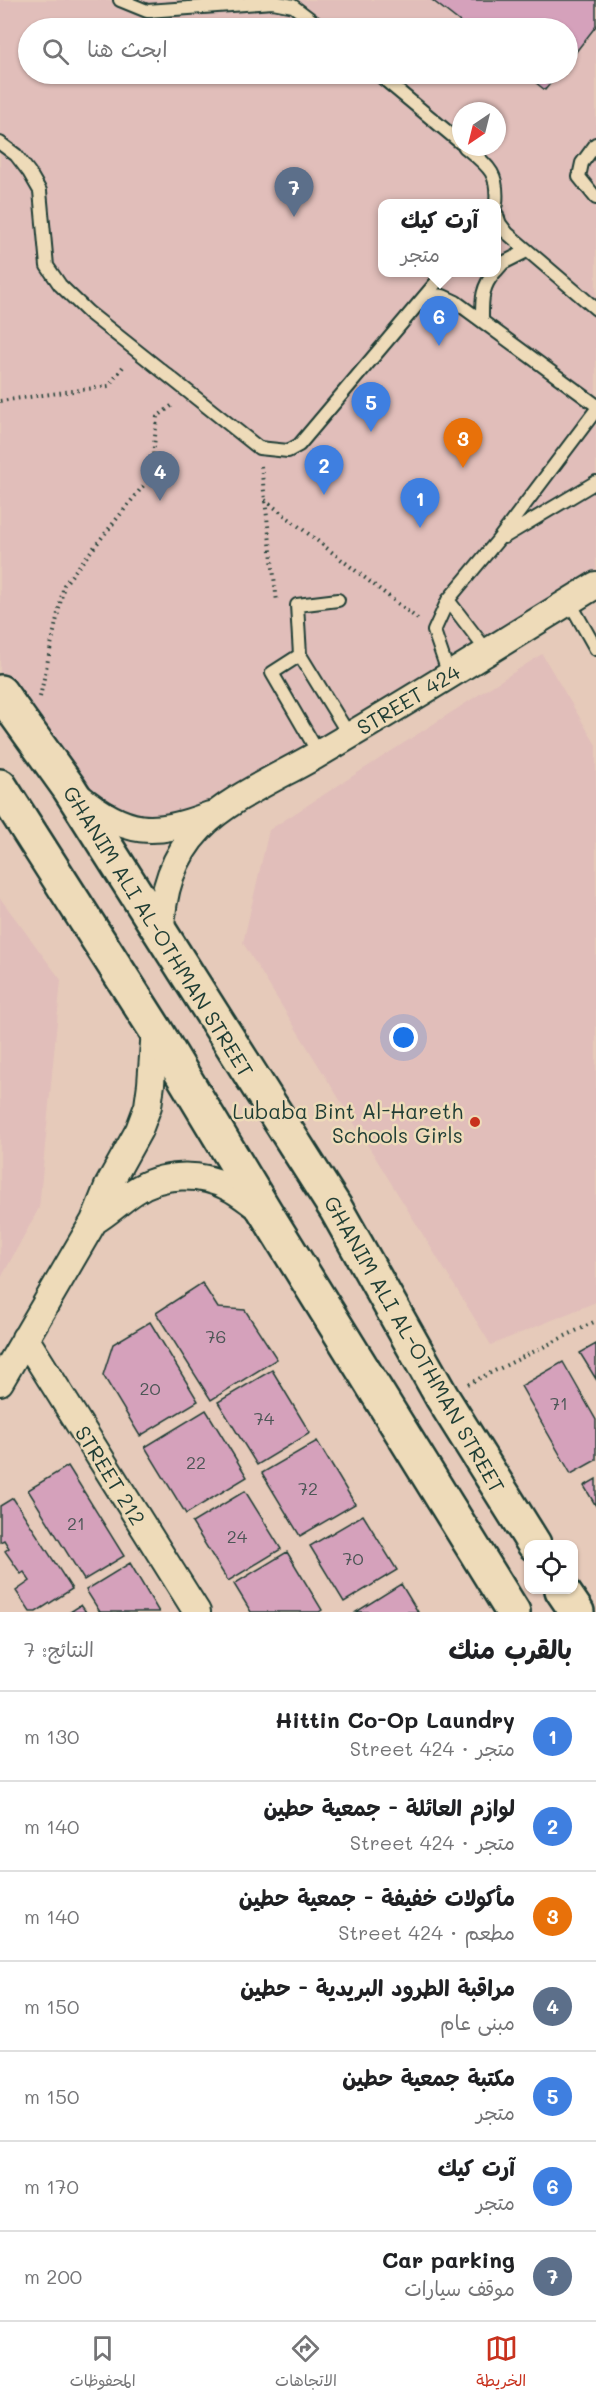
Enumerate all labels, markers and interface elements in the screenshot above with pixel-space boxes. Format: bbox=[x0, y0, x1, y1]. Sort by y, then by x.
search box bbox=[18, 18, 578, 84]
text: ابحث هنا bbox=[87, 34, 168, 63]
icon: search bbox=[39, 35, 72, 68]
north arrow bbox=[452, 102, 506, 156]
pin: 7 bbox=[274, 168, 314, 217]
popup bbox=[378, 199, 501, 277]
text: آرت كيك bbox=[401, 205, 478, 234]
text: متجر bbox=[401, 241, 440, 267]
pin: 6 bbox=[420, 296, 458, 346]
pin: 5 bbox=[352, 382, 391, 432]
pin: 3 bbox=[444, 418, 482, 468]
pin: 2 bbox=[304, 446, 344, 495]
pin: 4 bbox=[140, 452, 180, 501]
pin: 1 bbox=[400, 478, 440, 528]
street label: STREET 424 bbox=[351, 657, 465, 740]
street label: GHANIM ALI AL-OTHMAN STREET bbox=[58, 780, 260, 1082]
your location bbox=[389, 1023, 418, 1052]
place label: Lubaba Bint Al-Hareth Schools Girls bbox=[232, 1097, 463, 1148]
marker: Lubaba Bint Al-Hareth Schools Girls bbox=[468, 1115, 482, 1129]
street label: GHANIM ALI AL-OTHMAN STREET bbox=[319, 1191, 511, 1497]
house number: 76 bbox=[206, 1324, 226, 1348]
house number: 20 bbox=[139, 1376, 161, 1400]
house number: 71 bbox=[550, 1391, 568, 1415]
house number: 74 bbox=[254, 1406, 275, 1430]
street label: STREET 212 bbox=[71, 1421, 151, 1529]
house number: 22 bbox=[186, 1450, 206, 1474]
house number: 72 bbox=[298, 1476, 318, 1500]
house number: 21 bbox=[67, 1512, 85, 1534]
house number: 24 bbox=[227, 1524, 248, 1548]
map controls bbox=[524, 1540, 578, 1594]
button: locate bbox=[524, 1540, 578, 1594]
house number: 70 bbox=[342, 1546, 364, 1570]
text: بالقرب منك bbox=[449, 1632, 572, 1666]
text: النتائج: 7 bbox=[24, 1636, 94, 1662]
text: Hittin Co-Op Laundry bbox=[275, 1705, 515, 1734]
text: 130 m bbox=[24, 1723, 79, 1749]
text: 1 bbox=[548, 1723, 557, 1749]
text: متجر · Street 424 bbox=[350, 1735, 515, 1761]
text: لوازم العائلة - جمعية حطين bbox=[263, 1793, 515, 1822]
text: 140 m bbox=[24, 1813, 79, 1839]
text: 2 bbox=[547, 1813, 558, 1839]
text: متجر · Street 424 bbox=[350, 1829, 515, 1855]
text: مأكولات خفيفة - جمعية حطين bbox=[239, 1883, 515, 1912]
text: 140 m bbox=[24, 1903, 79, 1929]
text: 3 bbox=[547, 1903, 559, 1929]
text: مطعم · Street 424 bbox=[338, 1919, 515, 1945]
text: مراقبة الطرود البريدية - حطين bbox=[240, 1973, 515, 2002]
text: 150 m bbox=[24, 1993, 79, 2019]
text: 4 bbox=[546, 1993, 559, 2019]
text: مبنى عام bbox=[440, 2009, 515, 2035]
text: مكتبة جمعية حطين bbox=[342, 2063, 515, 2092]
text: 150 m bbox=[24, 2083, 79, 2109]
text: 5 bbox=[547, 2083, 558, 2109]
text: متجر bbox=[476, 2099, 515, 2125]
text: آرت كيك bbox=[438, 2153, 515, 2182]
text: 170 m bbox=[24, 2173, 79, 2199]
text: 6 bbox=[546, 2173, 559, 2199]
text: متجر bbox=[476, 2189, 515, 2215]
text: Car parking bbox=[382, 2245, 515, 2274]
text: 200 m bbox=[24, 2263, 82, 2289]
text: 7 bbox=[547, 2263, 558, 2289]
text: موقف سيارات bbox=[404, 2275, 515, 2301]
tab: المحفوظات bbox=[70, 2332, 136, 2395]
tab: الاتجاهات bbox=[275, 2332, 337, 2395]
tab: الخريطة bbox=[476, 2332, 526, 2395]

